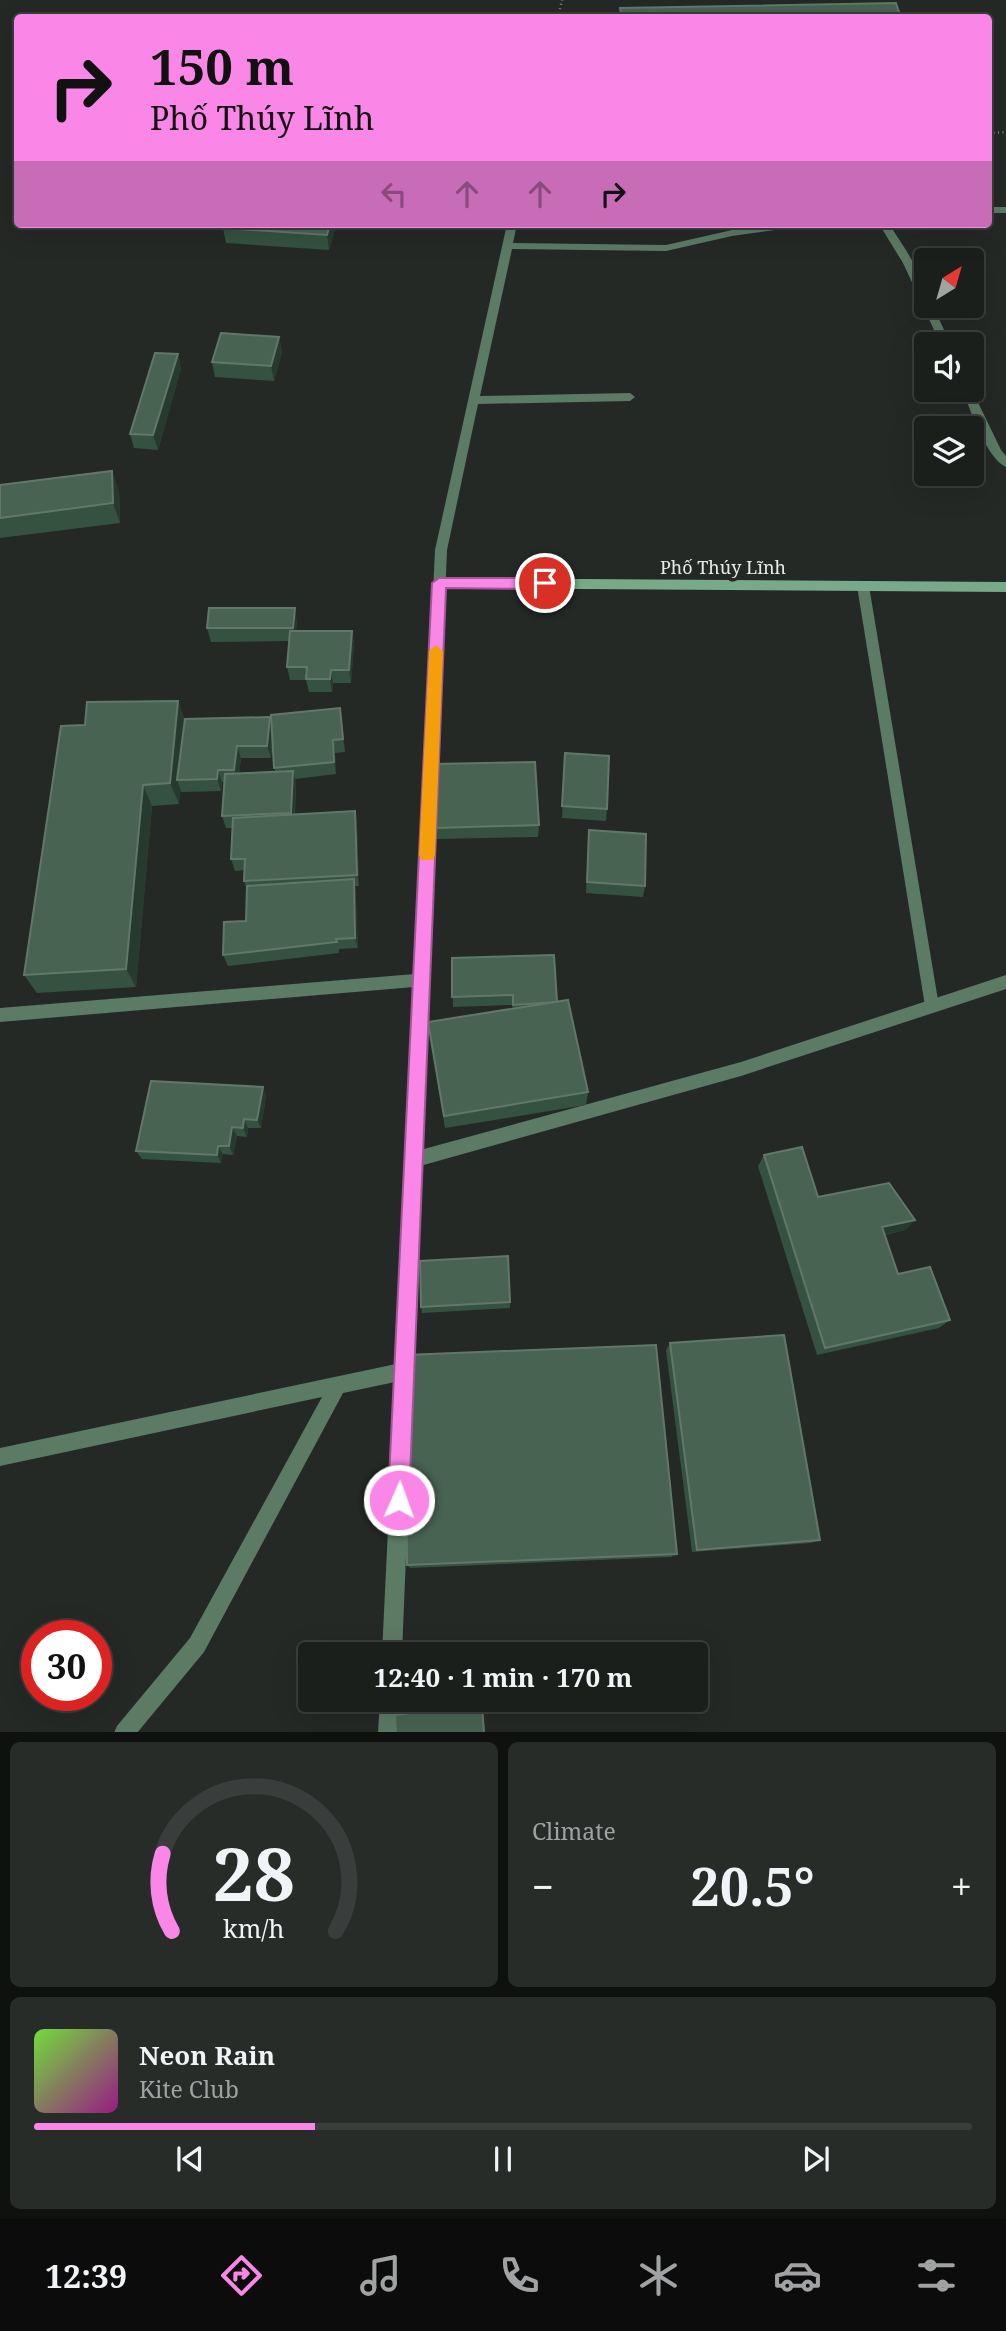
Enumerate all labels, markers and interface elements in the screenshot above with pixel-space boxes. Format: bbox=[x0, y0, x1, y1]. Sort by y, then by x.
text: 150 m bbox=[150, 33, 294, 99]
icon: right bbox=[35, 42, 126, 133]
text: Phố Thúy Lĩnh bbox=[150, 96, 374, 139]
icon: left bbox=[375, 175, 413, 213]
icon: ahead bbox=[448, 175, 486, 213]
icon: ahead bbox=[521, 175, 559, 213]
icon: right bbox=[594, 175, 632, 213]
north arrow bbox=[914, 248, 984, 318]
map controls bbox=[914, 248, 984, 486]
button: sound bbox=[914, 332, 984, 402]
button: layers bbox=[914, 416, 984, 486]
pin bbox=[515, 553, 575, 613]
street label: Phố Thúy Lĩnh bbox=[660, 555, 786, 579]
icon: arrive bbox=[526, 564, 564, 602]
position arrow bbox=[362, 1463, 436, 1537]
speed limit sign: 30 bbox=[21, 1620, 112, 1711]
text: 12:40 · 1 min · 170 m bbox=[373, 1659, 633, 1695]
text: Climate bbox=[532, 1815, 616, 1847]
text: 28 bbox=[213, 1823, 295, 1922]
text: 20.5° bbox=[690, 1850, 815, 1921]
text: − bbox=[532, 1860, 554, 1912]
text: + bbox=[951, 1860, 972, 1912]
text: km/h bbox=[223, 1910, 285, 1944]
text: Neon Rain bbox=[139, 2037, 275, 2073]
text: Kite Club bbox=[139, 2073, 239, 2105]
icon: previous bbox=[171, 2140, 209, 2178]
icon: pause bbox=[484, 2140, 522, 2178]
icon: next bbox=[797, 2140, 835, 2178]
icon: directions bbox=[217, 2251, 266, 2300]
icon: music bbox=[356, 2251, 405, 2300]
icon: phone bbox=[495, 2251, 544, 2300]
icon: climate bbox=[634, 2251, 683, 2300]
icon: car bbox=[773, 2251, 822, 2300]
icon: filters bbox=[912, 2251, 961, 2300]
text: 12:39 bbox=[45, 2254, 127, 2297]

